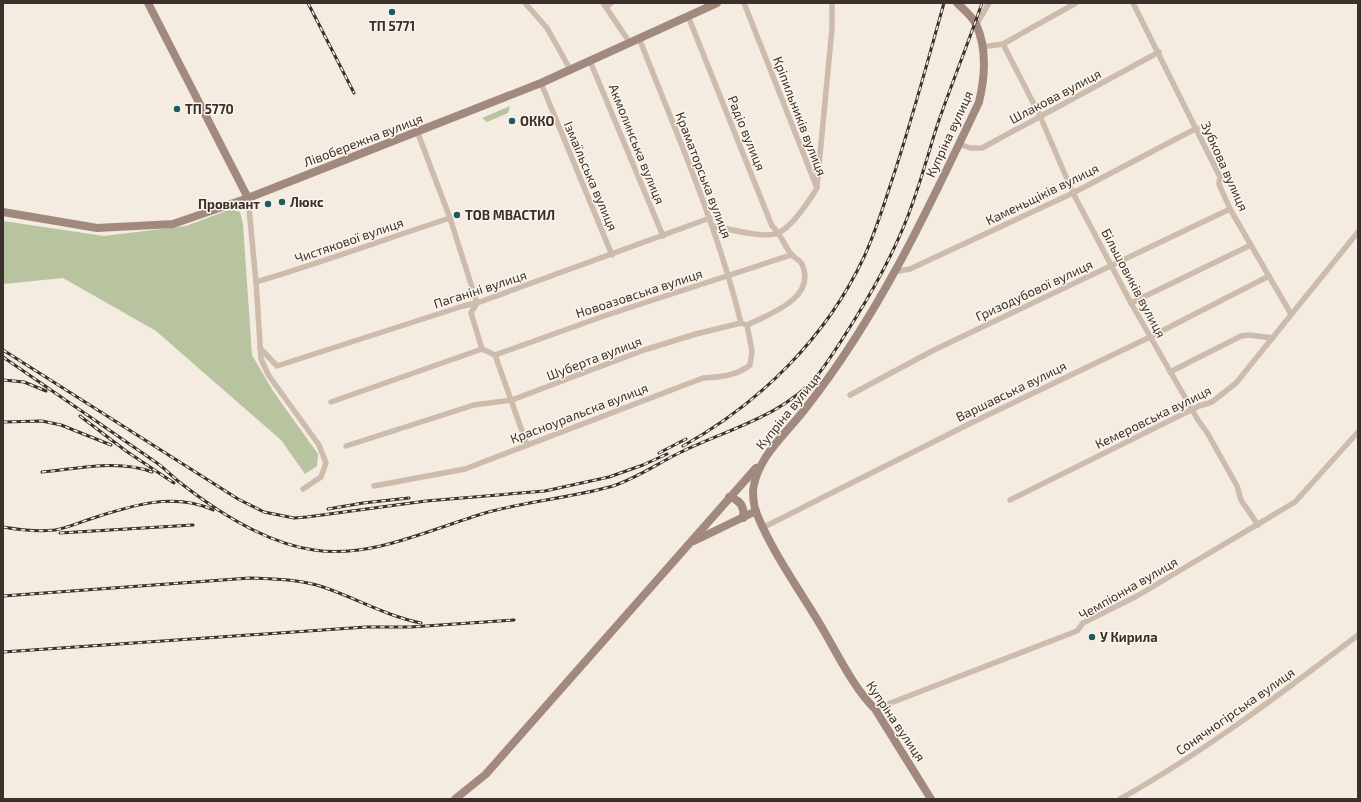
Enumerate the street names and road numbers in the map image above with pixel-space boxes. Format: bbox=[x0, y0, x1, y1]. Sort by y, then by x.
street label: Кріпильників вулиця bbox=[770, 54, 830, 178]
street label: Шлакова вулиця bbox=[1006, 65, 1104, 127]
street label: Акмолинська вулиця bbox=[606, 82, 668, 206]
street label: Купріна вулиця bbox=[922, 88, 976, 180]
street label: Радіо вулиця bbox=[725, 93, 769, 173]
street label: Краматорська вулиця bbox=[672, 109, 736, 241]
street label: Лівобережна вулиця bbox=[301, 110, 425, 170]
street label: Ізмаїльська вулиця bbox=[561, 119, 621, 233]
street label: Зубкова вулиця bbox=[1198, 119, 1252, 213]
street label: Каменьщіків вулиця bbox=[983, 160, 1101, 228]
street label: Чистякової вулиця bbox=[292, 214, 406, 266]
street label: Більшовиків вулиця bbox=[1098, 226, 1170, 340]
street label: Гризодубової вулиця bbox=[973, 256, 1095, 324]
street label: Новоазовська вулиця bbox=[574, 265, 704, 321]
street label: Паганіні вулиця bbox=[431, 266, 529, 312]
street label: Шуберта вулиця bbox=[544, 332, 644, 384]
street label: Варшавська вулиця bbox=[953, 357, 1069, 425]
street label: Купріна вулиця bbox=[752, 370, 824, 452]
street label: Красноуральска вулиця bbox=[508, 379, 650, 447]
street label: Кемеровська вулиця bbox=[1092, 382, 1214, 452]
street label: Чемпіонна вулиця bbox=[1076, 553, 1180, 623]
street label: Сонячногірська вулиця bbox=[1172, 664, 1298, 758]
street label: Купріна вулиця bbox=[863, 678, 929, 764]

